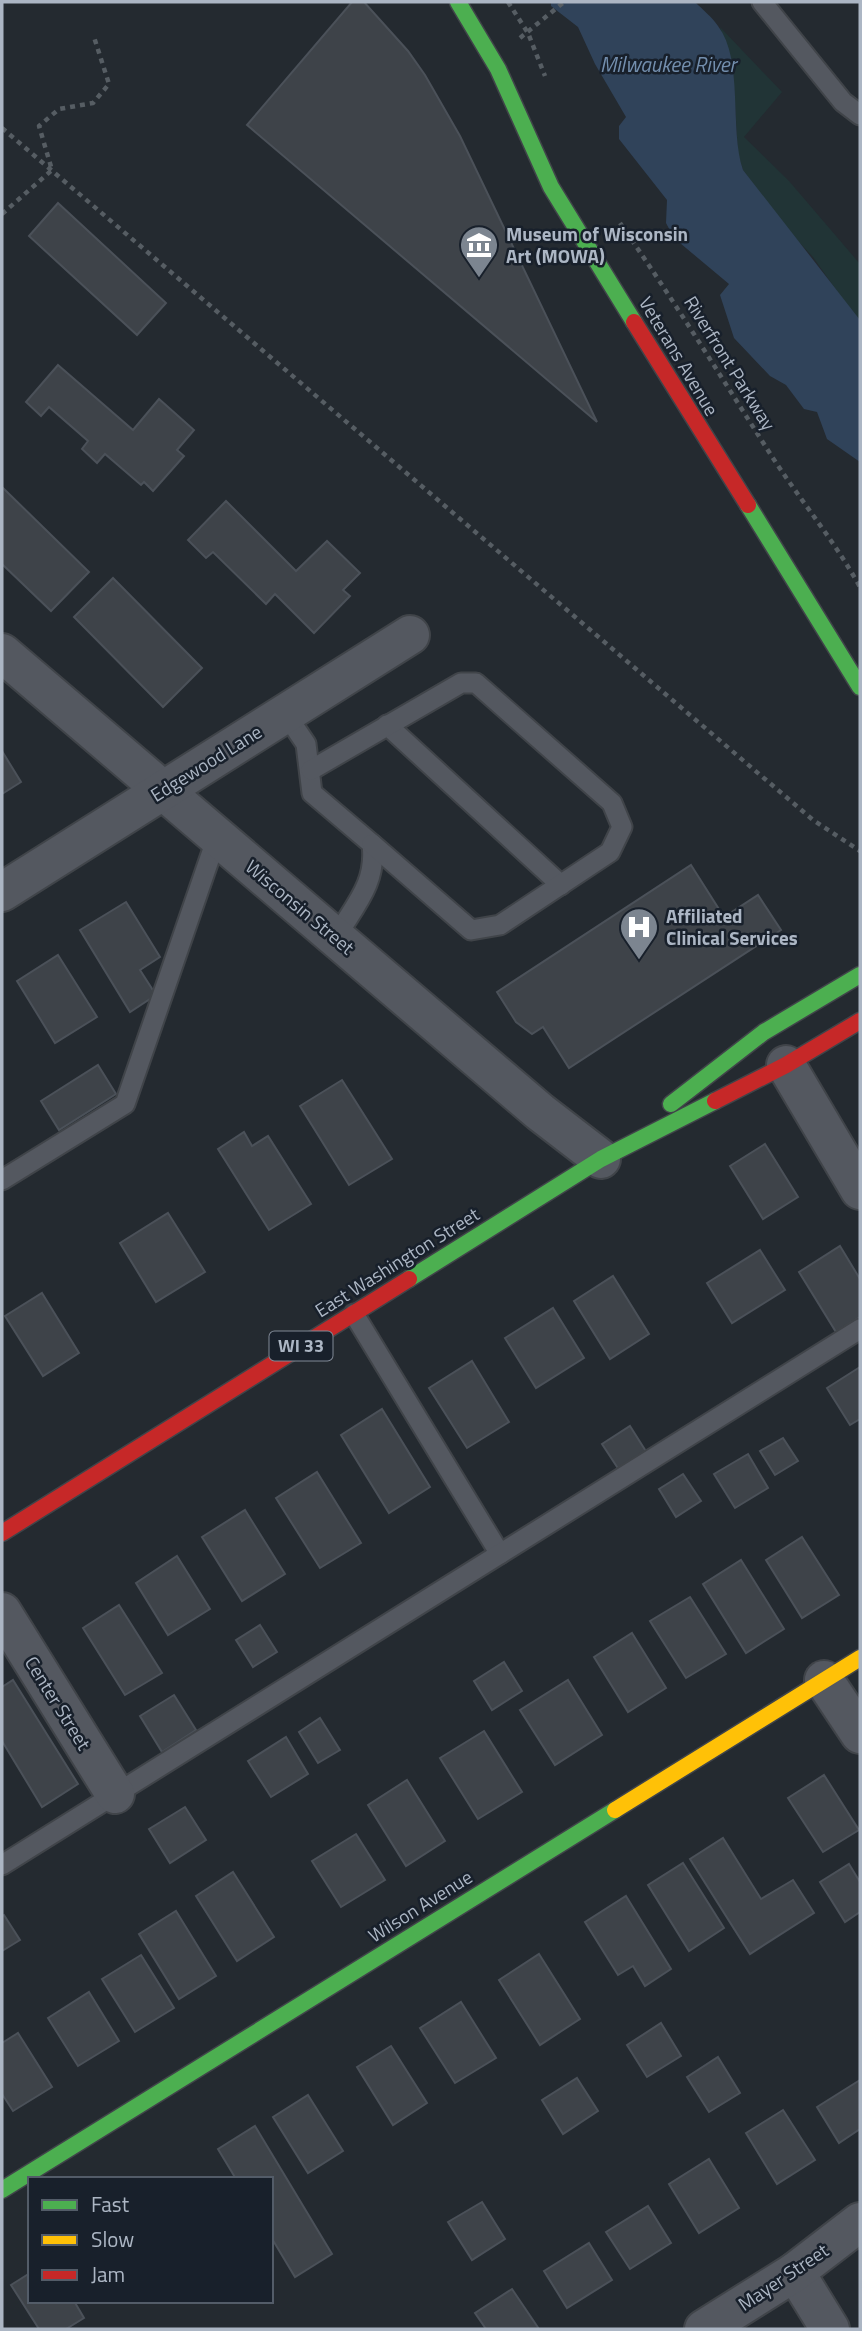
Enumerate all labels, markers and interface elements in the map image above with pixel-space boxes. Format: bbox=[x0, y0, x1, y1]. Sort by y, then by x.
water label: Milwaukee River bbox=[600, 48, 738, 80]
place label: Museum of Wisconsin Art (MOWA) bbox=[506, 219, 688, 270]
museum icon: Museum of Wisconsin Art (MOWA) bbox=[458, 224, 500, 279]
street label: Veterans Avenue bbox=[632, 290, 727, 421]
street label: Riverfront Parkway bbox=[677, 290, 784, 436]
street label: Edgewood Lane bbox=[144, 717, 267, 808]
street label: Wisconsin Street bbox=[239, 852, 361, 961]
place label: Affiliated Clinical Services bbox=[666, 901, 798, 952]
hospital icon: Affiliated Clinical Services bbox=[618, 906, 660, 961]
street label: East Washington Street bbox=[309, 1199, 485, 1324]
road number: WI 33 bbox=[270, 1331, 332, 1360]
street label: Center Street bbox=[18, 1650, 99, 1756]
street label: Wilson Avenue bbox=[362, 1862, 477, 1949]
legend bbox=[28, 2177, 273, 2303]
text: Fast bbox=[91, 2188, 130, 2220]
text: Slow bbox=[91, 2223, 134, 2255]
street label: Mayer Street bbox=[732, 2235, 834, 2318]
text: Jam bbox=[91, 2258, 125, 2290]

